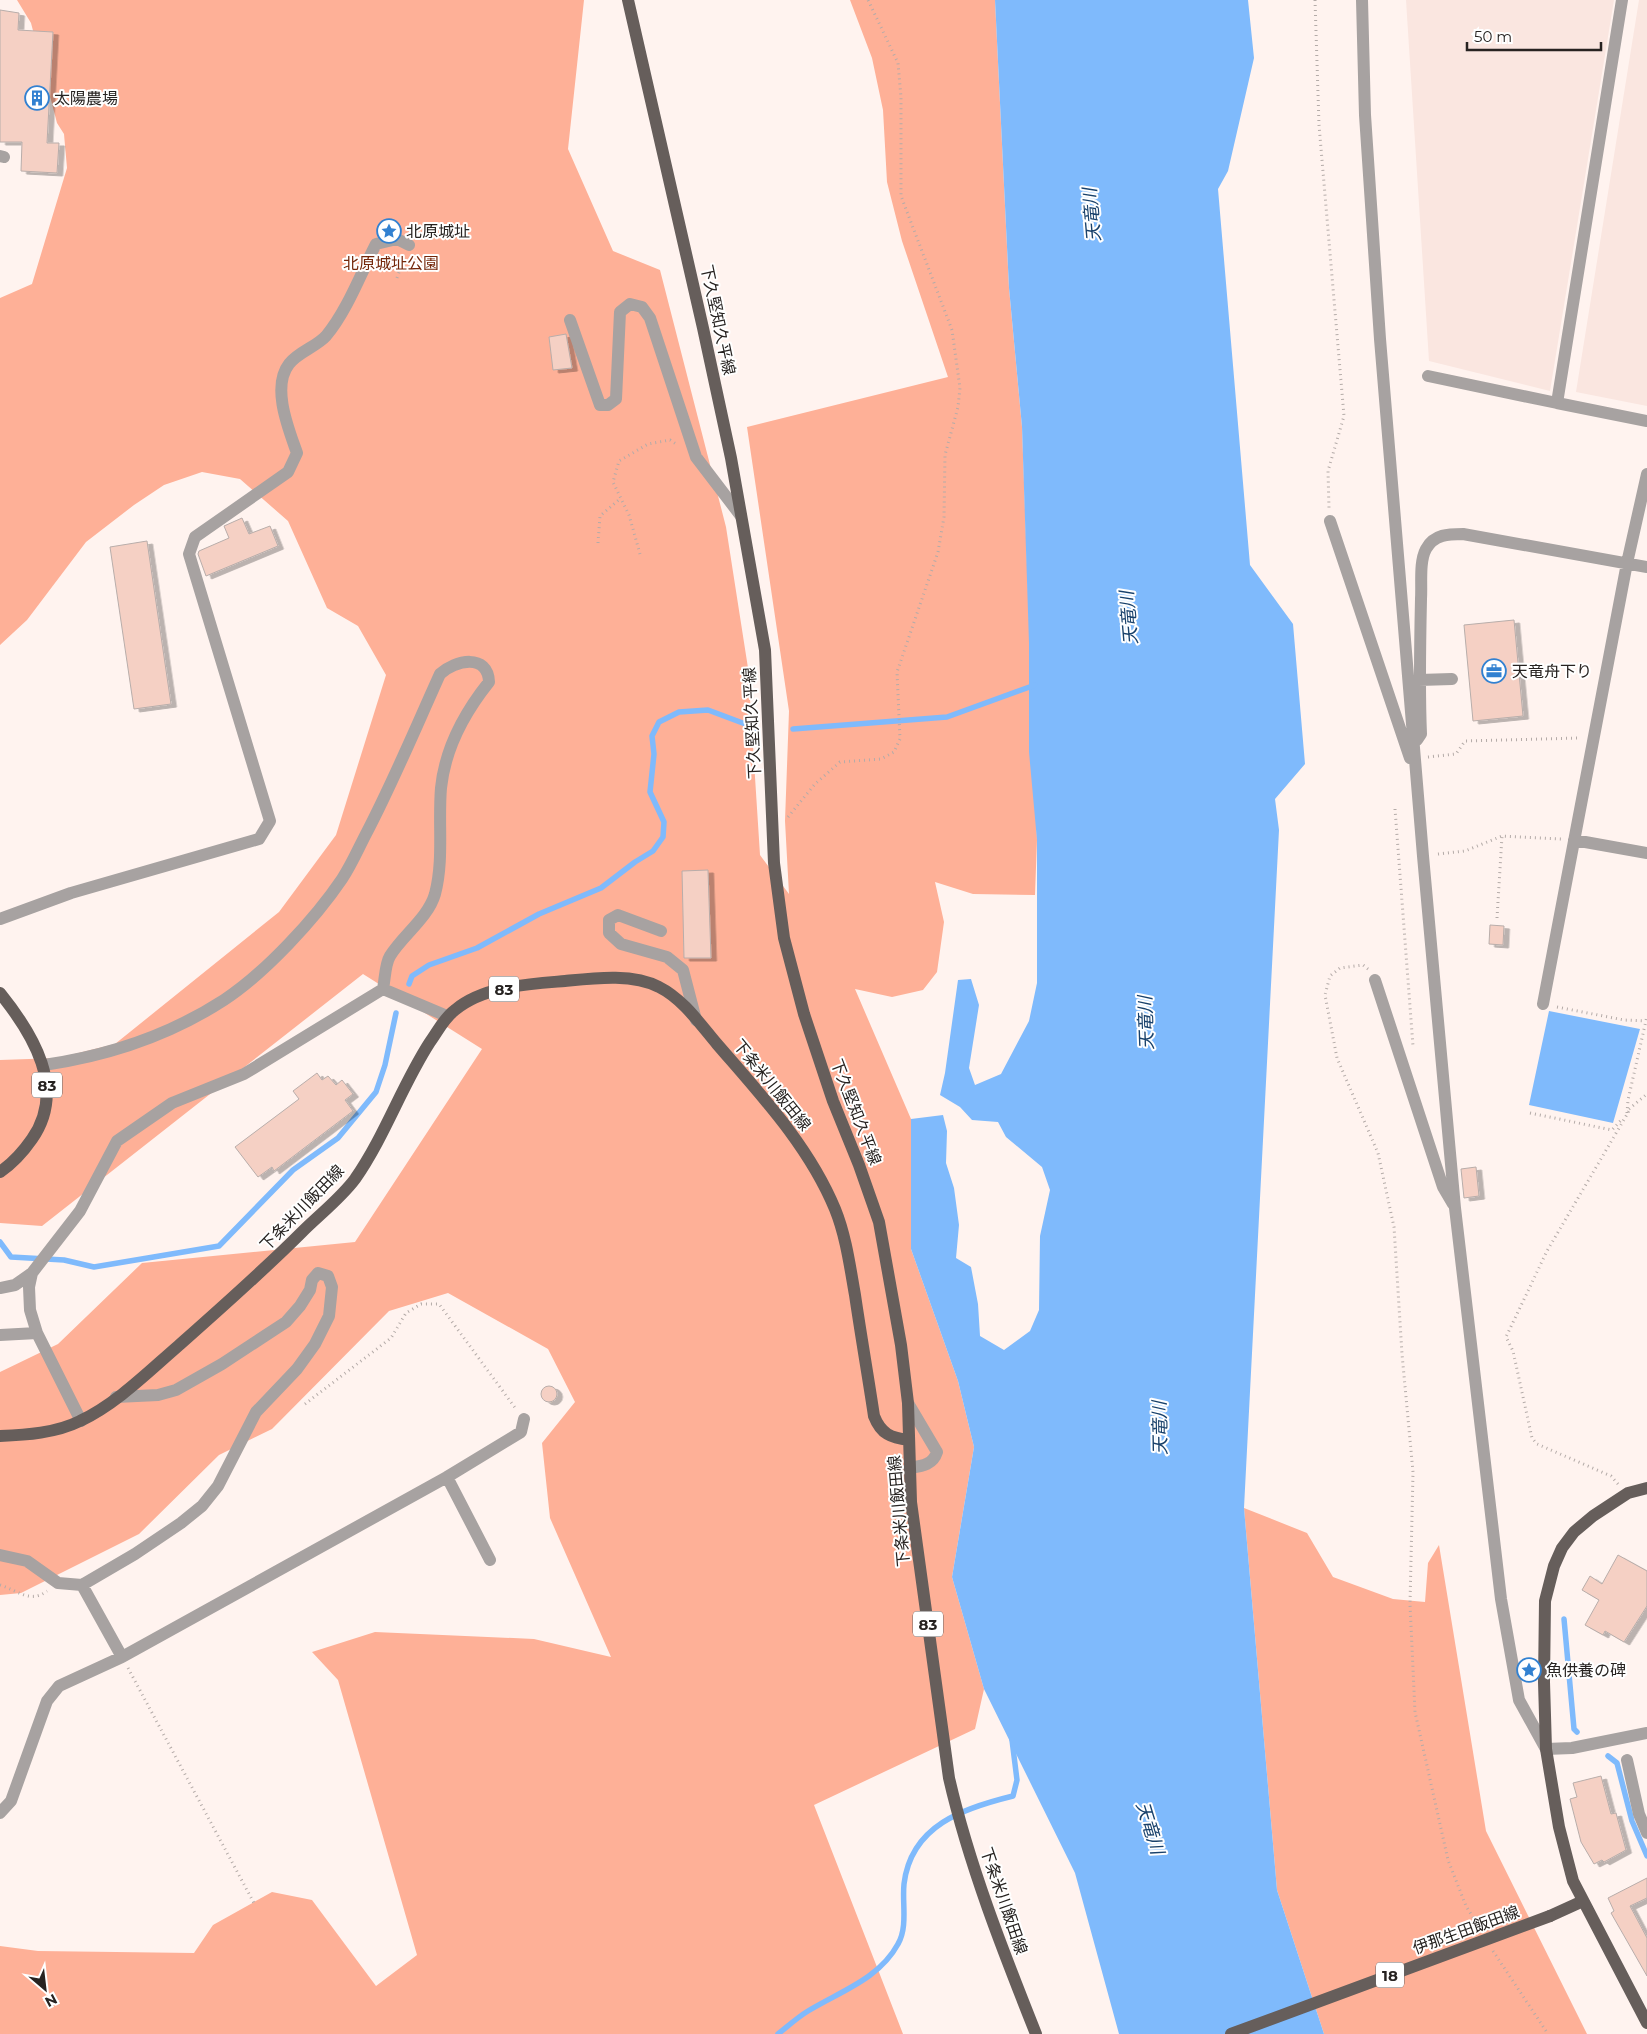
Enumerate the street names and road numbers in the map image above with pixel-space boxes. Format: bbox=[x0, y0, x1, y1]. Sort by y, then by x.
street label: 下久堅知久平線 bbox=[697, 263, 739, 377]
street label: 下久堅知久平線 bbox=[740, 667, 764, 779]
road number: 83 bbox=[489, 976, 519, 1002]
street label: 下条米川飯田線 bbox=[729, 1035, 815, 1135]
street label: 下久堅知久平線 bbox=[827, 1056, 885, 1168]
road number: 83 bbox=[32, 1072, 62, 1098]
street label: 下条米川飯田線 bbox=[256, 1161, 348, 1255]
street label: 下条米川飯田線 bbox=[885, 1454, 913, 1568]
road number: 83 bbox=[913, 1612, 943, 1636]
street label: 下条米川飯田線 bbox=[977, 1845, 1031, 1957]
street label: 伊那生田飯田線 bbox=[1410, 1902, 1522, 1958]
road number: 18 bbox=[1376, 1962, 1404, 1988]

